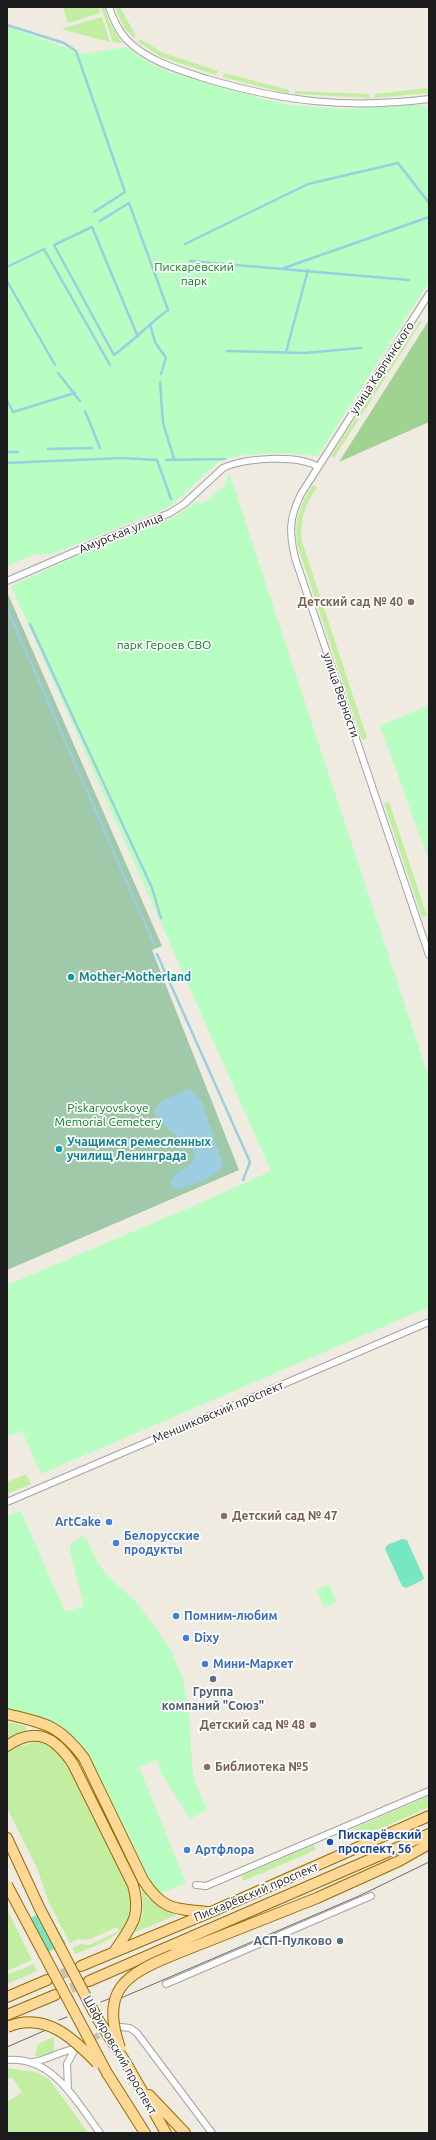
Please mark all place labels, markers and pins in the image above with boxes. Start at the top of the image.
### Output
place label: Детский сад № 40 [297,595,403,609]
marker: Детский сад № 40 [406,597,416,607]
place label: Mother-Motherland [79,970,191,984]
marker: Mother-Motherland [66,972,76,982]
place label: Учащимся ремесленных училищ Ленинграда [67,1135,211,1163]
marker: Учащимся ремесленных училищ Ленинграда [54,1144,64,1154]
place label: Детский сад № 47 [232,1509,338,1523]
marker: Детский сад № 47 [219,1511,229,1521]
place label: ArtCake [55,1515,101,1529]
marker: ArtCake [104,1517,114,1527]
place label: Белорусские продукты [124,1529,200,1557]
marker: Белорусские продукты [111,1538,121,1548]
place label: Помним-любим [184,1609,277,1623]
marker: Помним-любим [171,1611,181,1621]
place label: Dixy [194,1631,219,1645]
marker: Dixy [181,1633,191,1643]
place label: Мини-Маркет [213,1657,293,1671]
marker: Мини-Маркет [200,1659,210,1669]
marker: Группа компаний "Союз" [208,1674,218,1684]
place label: Группа компаний "Союз" [162,1685,264,1713]
place label: Детский сад № 48 [199,1718,305,1732]
marker: Детский сад № 48 [308,1720,318,1730]
place label: Библиотека №5 [215,1760,308,1774]
marker: Библиотека №5 [202,1762,212,1772]
place label: Пискарёвский проспект, 56 [338,1828,422,1856]
marker: Пискарёвский проспект, 56 [325,1837,335,1847]
place label: Артфлора [195,1843,254,1857]
marker: Артфлора [182,1845,192,1855]
place label: АСП-Пулково [253,1934,332,1948]
marker: АСП-Пулково [335,1936,345,1946]

